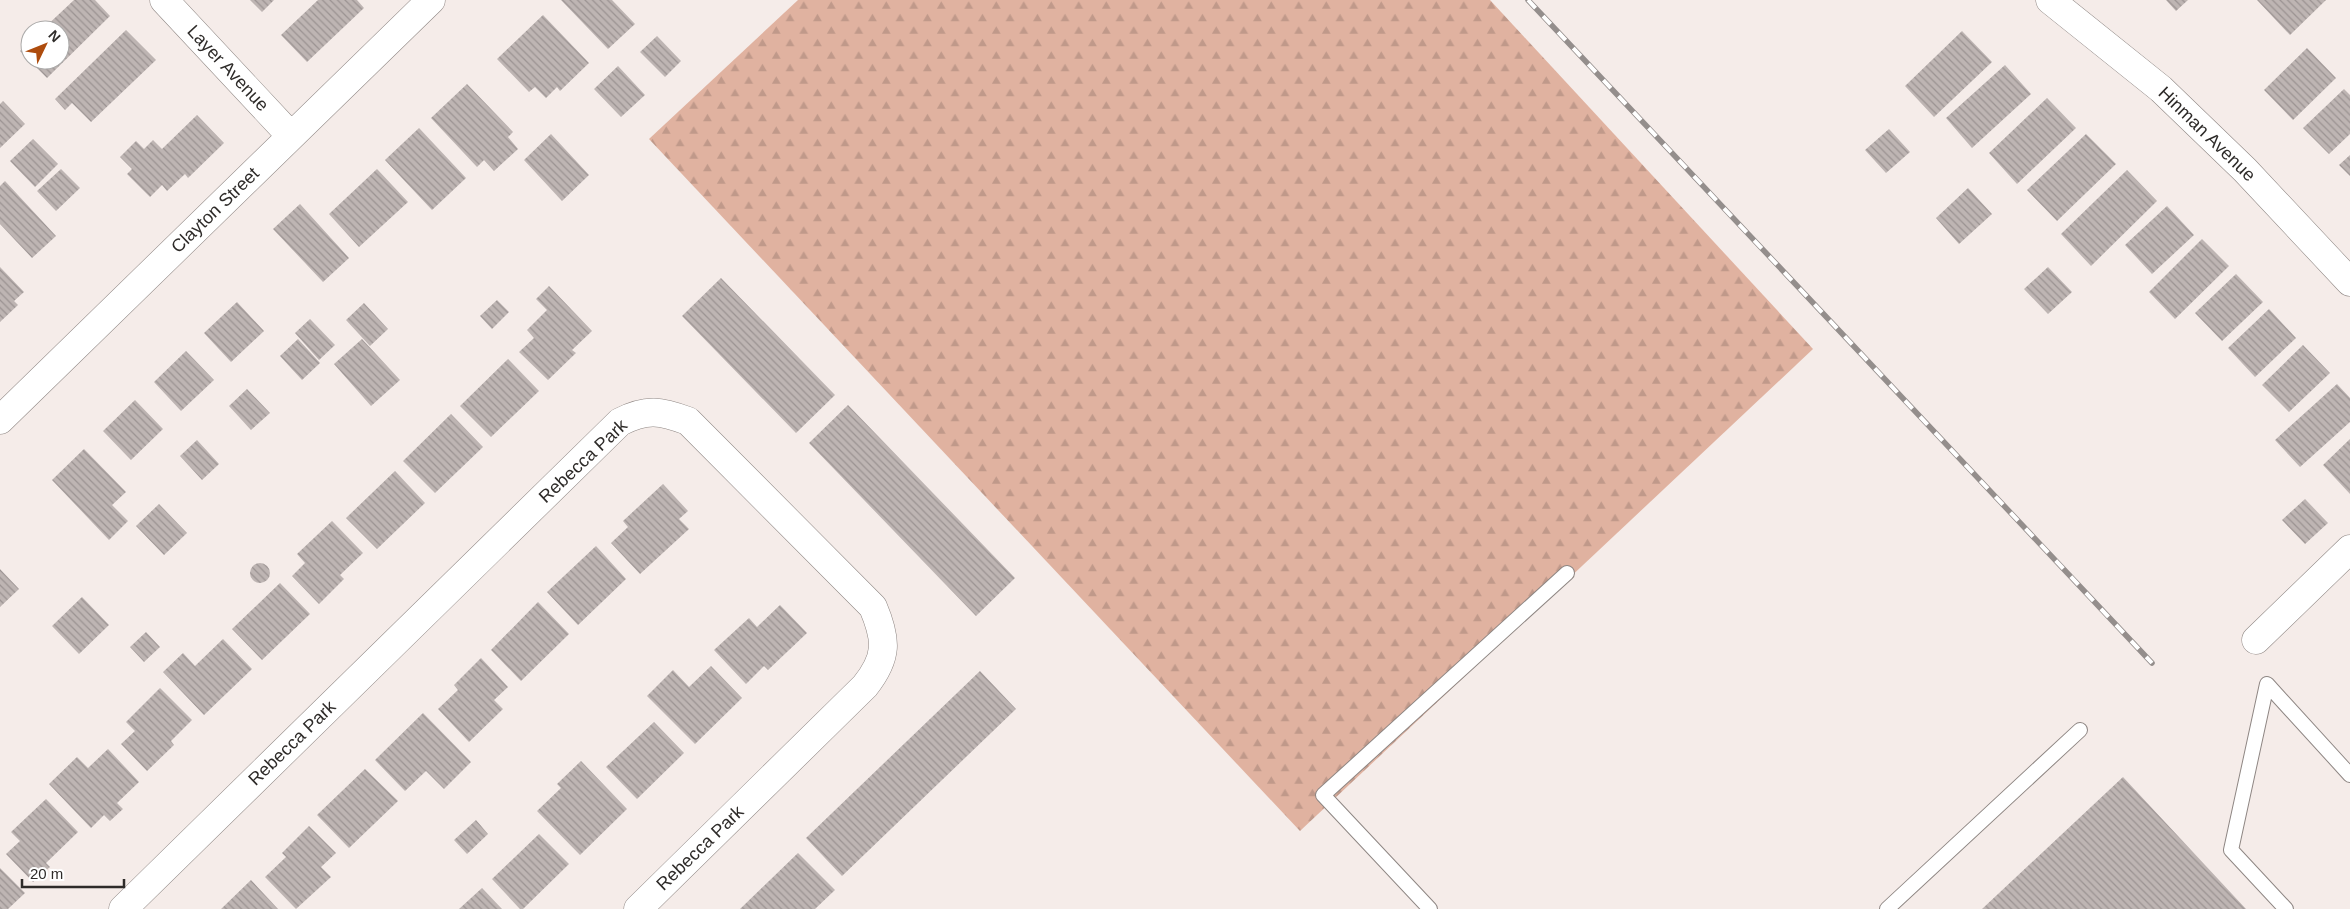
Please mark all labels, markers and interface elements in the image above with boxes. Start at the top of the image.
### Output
north arrow [20,20,70,70]
street label: Layer Avenue [183,21,273,115]
text: N [45,27,64,45]
street label: Hinman Avenue [2154,83,2260,185]
street label: Clayton Street [167,163,263,257]
street label: Rebecca Park [535,414,632,507]
street label: Rebecca Park [244,696,340,789]
street label: Rebecca Park [652,801,748,894]
scale bar [22,856,125,888]
text: 20 m [30,865,63,882]

